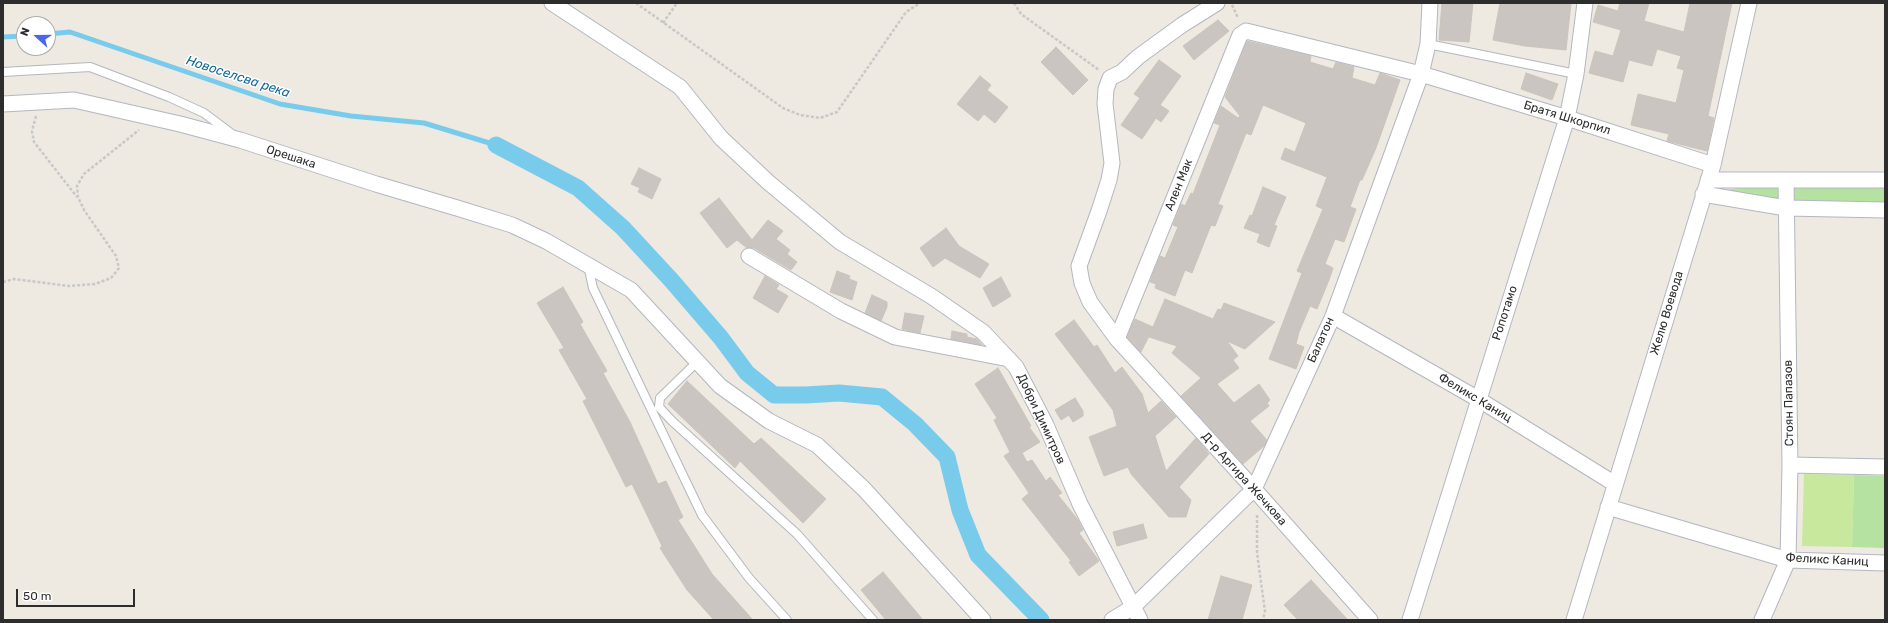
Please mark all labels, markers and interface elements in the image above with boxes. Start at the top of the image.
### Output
north arrow [16,16,56,56]
text: N [18,26,33,38]
water label: Новоселсва река [184,53,292,101]
street label: Братя Шкорпил [1522,98,1612,138]
street label: Орешака [264,142,318,172]
street label: Ален Мак [1162,157,1196,213]
street label: Желю Воевода [1647,269,1687,357]
street label: Ропотамо [1489,284,1521,342]
street label: Балатон [1305,315,1337,365]
street label: Стоян Папазов [1781,360,1797,446]
street label: Феликс Каниц [1436,370,1514,426]
street label: Добри Димитров [1014,372,1068,466]
street label: Д-р Аргира Жечкова [1198,429,1290,529]
street label: Феликс Каниц [1785,551,1869,569]
scale bar [18,581,137,607]
text: 50 m [23,589,51,603]

